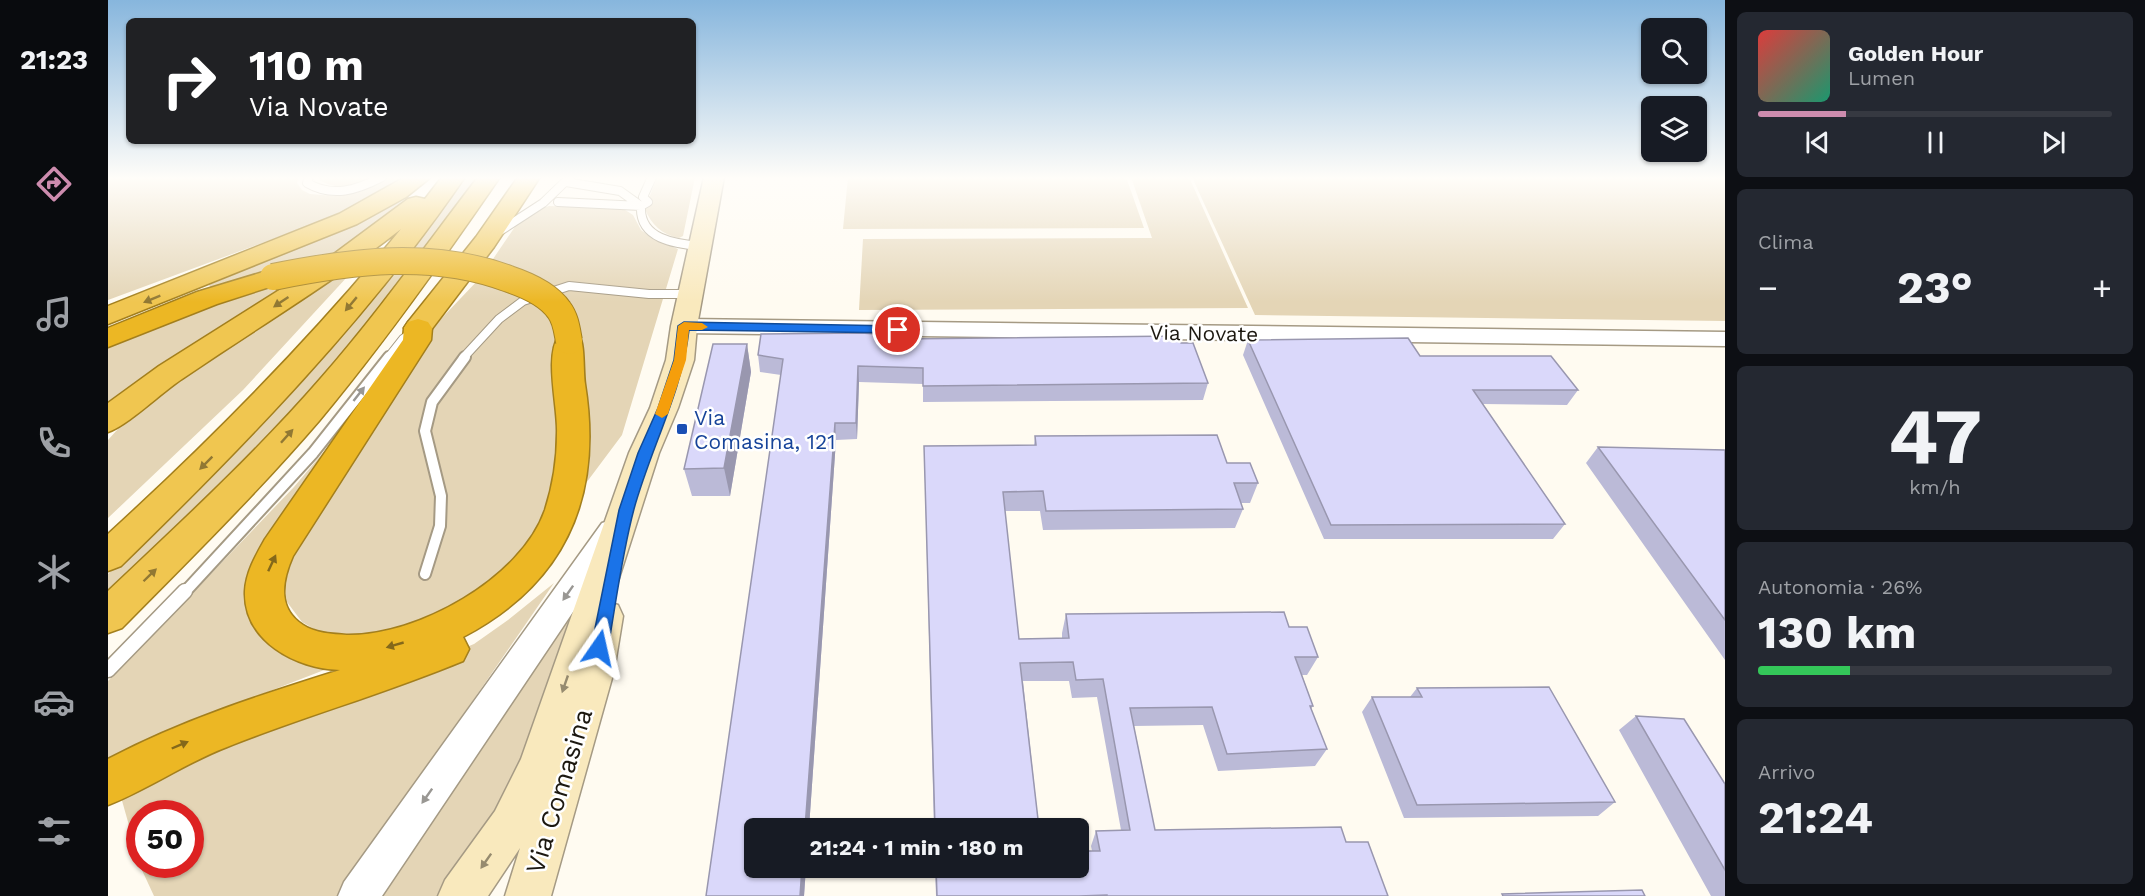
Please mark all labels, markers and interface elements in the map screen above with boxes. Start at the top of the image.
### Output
map controls [1641,18,1707,162]
button: search [1641,18,1707,84]
text: 110 m [249,41,364,90]
text: Golden Hour [1848,41,1983,66]
icon: right [150,42,228,120]
text: 21:23 [20,44,88,76]
text: Lumen [1848,66,1915,90]
text: Via Novate [249,91,389,123]
button: layers [1641,96,1707,162]
icon: previous [1801,126,1834,159]
icon: pause [1919,126,1952,159]
icon: next [2037,126,2070,159]
icon: directions [33,163,75,205]
text: Clima [1758,230,1814,254]
text: 23° [1897,261,1973,314]
text: − [1758,268,1778,307]
text: + [2092,268,2112,307]
icon: music [33,293,75,335]
one-way arrow [142,294,160,304]
one-way arrow [273,296,289,308]
one-way arrow [345,296,358,312]
pin [872,304,923,355]
icon: arrive [881,313,914,346]
street label: Via Novate [1149,320,1259,346]
one-way arrow [353,387,365,402]
text: 47 [1888,390,1982,482]
place label: Via Comasina, 121 [694,405,835,454]
icon: phone [33,422,75,464]
marker: Via Comasina, 121 [675,422,689,436]
one-way arrow [280,429,293,444]
one-way arrow [199,456,213,471]
text: km/h [1909,475,1961,499]
icon: climate [33,551,75,593]
one-way arrow [267,553,277,571]
one-way arrow [142,568,156,582]
text: Autonomia · 26% [1758,575,1922,599]
one-way arrow [562,584,574,600]
text: 130 km [1758,606,1916,659]
position arrow [567,616,631,680]
one-way arrow [386,641,404,650]
one-way arrow [560,676,570,694]
icon: car [33,681,75,723]
street label: Via Comasina [520,705,598,877]
one-way arrow [172,740,190,750]
text: Arrivo [1758,760,1815,784]
one-way arrow [421,788,433,804]
text: 21:24 [1758,791,1873,844]
speed limit sign: 50 [126,800,204,878]
icon: filters [33,810,75,852]
text: 21:24 · 1 min · 180 m [809,835,1024,860]
one-way arrow [480,853,492,869]

